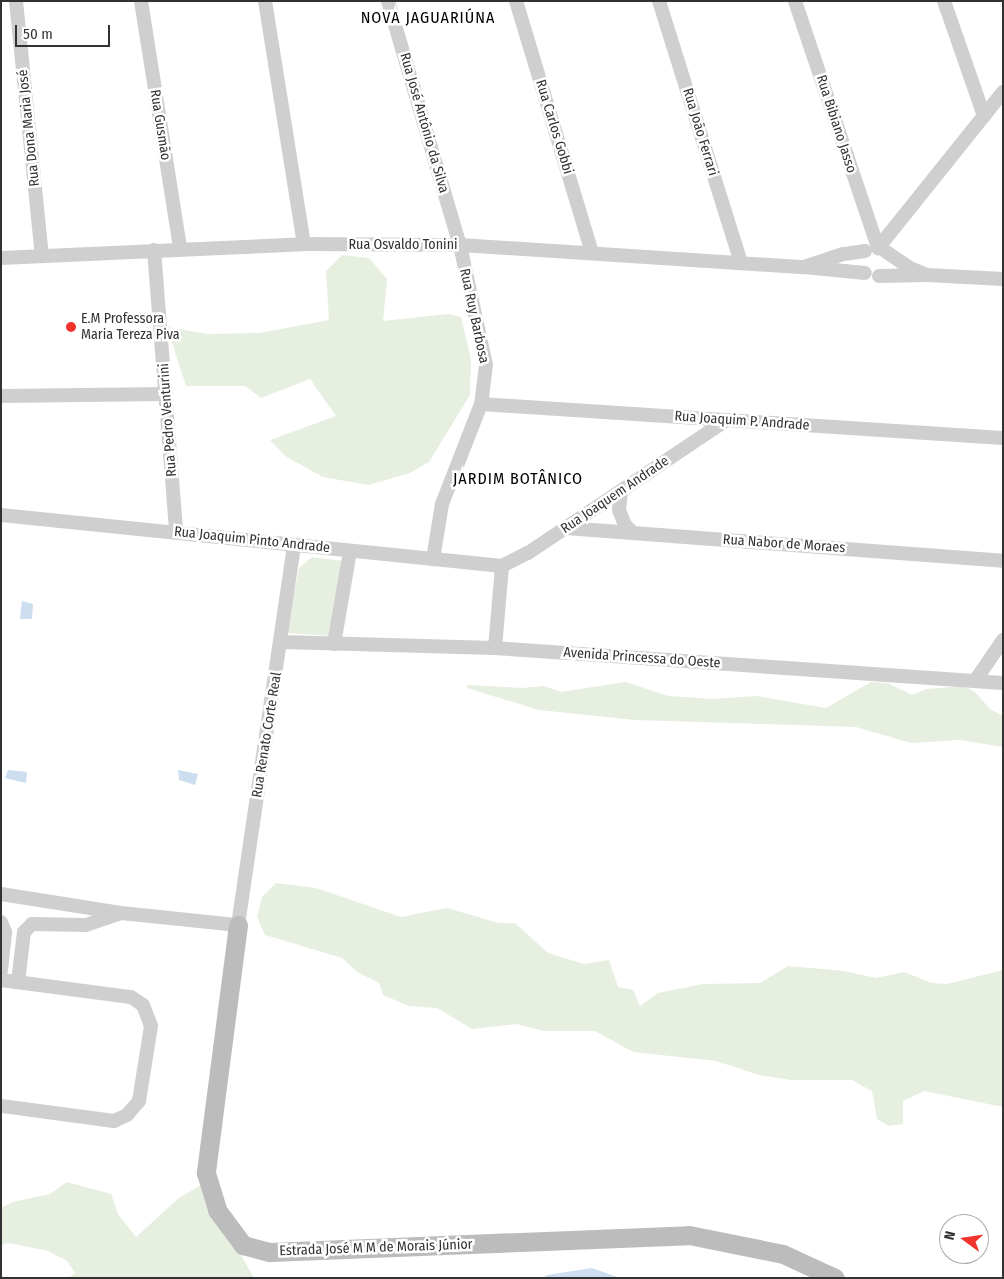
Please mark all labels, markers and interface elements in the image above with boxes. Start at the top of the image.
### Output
district label: NOVA JAGUARIÚNA [359,8,497,28]
scale bar [18,15,112,47]
text: 50 m [23,25,53,43]
street label: Rua José Antônio da Silva [396,51,452,195]
street label: Rua Dona Maria José [15,69,43,187]
street label: Rua Bibiano Jasso [812,73,860,175]
street label: Rua Carlos Gobbi [532,78,576,176]
street label: Rua João Ferrari [679,86,721,178]
street label: Rua Gusmão [146,88,174,162]
street label: Rua Osvaldo Tonini [348,237,458,253]
street label: Rua Ruy Barbosa [456,267,492,365]
place label: E.M Professora Maria Tereza Piva [81,311,180,344]
marker: E.M Professora Maria Tereza Piva [65,321,77,333]
street label: Rua Pedro Venturini [156,363,180,477]
street label: Rua Joaquim P. Andrade [674,408,810,434]
street label: Rua Joaquem Andrade [558,453,672,537]
district label: JARDIM BOTÂNICO [451,469,585,489]
street label: Rua Joaquim Pinto Andrade [173,523,331,557]
street label: Rua Nabor de Moraes [722,531,846,557]
street label: Avenida Princessa do Oeste [563,644,721,672]
street label: Rua Renato Corte Real [249,671,285,799]
north arrow [939,1214,989,1264]
text: N [941,1229,959,1242]
street label: Estrada José M M de Morais Júnior [279,1236,473,1260]

